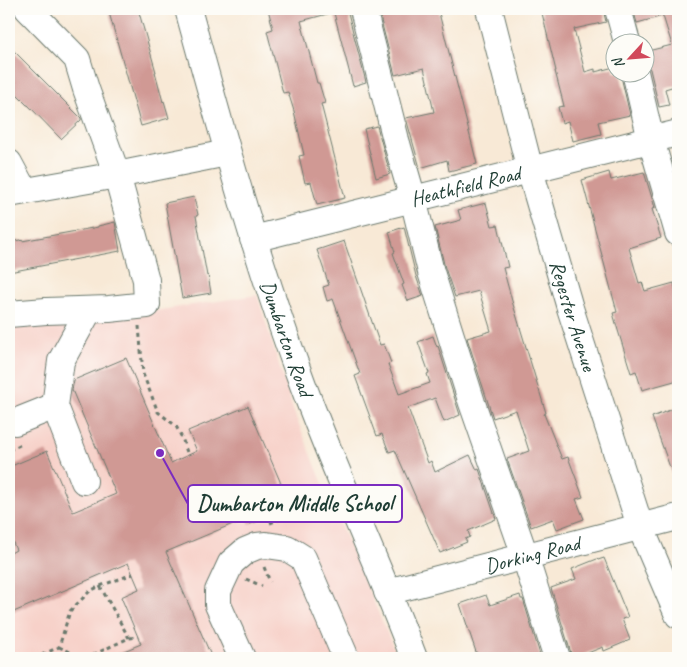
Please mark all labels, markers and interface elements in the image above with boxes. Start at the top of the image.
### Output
north arrow [604,32,654,82]
text: N [608,54,628,71]
street label: Heathfield Road [408,159,527,212]
street label: Regester Avenue [544,257,603,375]
street label: Dumbarton Road [255,277,320,403]
callout: Dumbarton Middle School [188,485,402,522]
text: Dumbarton Middle School [197,490,397,518]
street label: Dorking Road [482,529,586,579]

